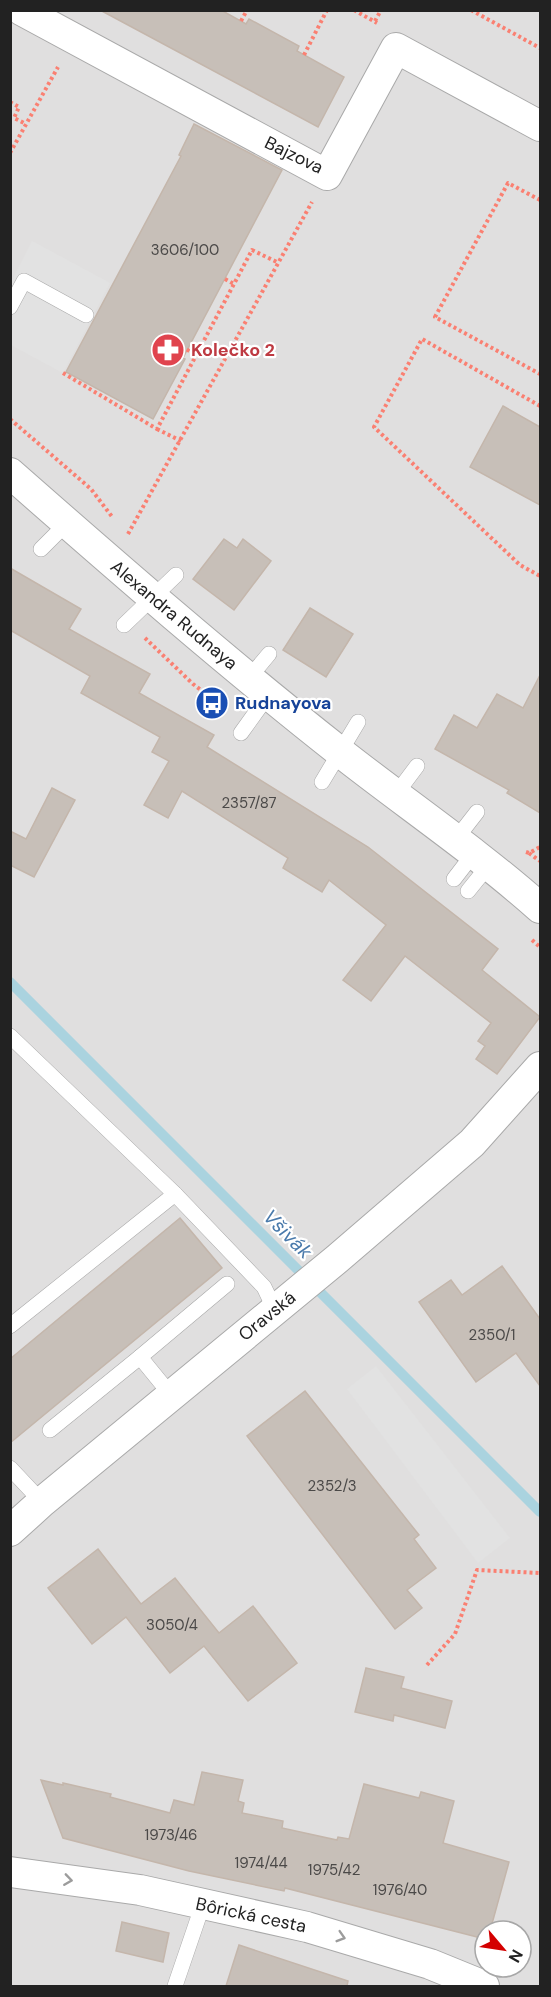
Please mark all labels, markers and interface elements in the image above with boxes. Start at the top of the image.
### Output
street label: Bajzova [261,131,327,179]
house number: 3606/100 [151,240,219,260]
pharmacy icon: Kolečko 2 [150,332,186,368]
place label: Kolečko 2 [191,338,275,362]
street label: Alexandra Rudnaya [106,555,242,675]
bus stop icon: Rudnayova [194,685,230,721]
place label: Rudnayova [235,691,331,715]
house number: 2357/87 [221,793,277,813]
water label: Všivák [258,1204,319,1265]
street label: Oravská [233,1286,301,1346]
house number: 2350/1 [469,1325,515,1345]
house number: 2352/3 [307,1476,357,1496]
house number: 3050/4 [146,1615,198,1635]
house number: 1973/46 [145,1825,197,1845]
house number: 1974/44 [235,1853,288,1873]
house number: 1975/42 [308,1860,360,1880]
one-way arrow [64,1874,73,1886]
house number: 1976/40 [373,1880,427,1900]
street label: Bôrická cesta [194,1892,308,1938]
north arrow [473,1919,533,1979]
one-way arrow [335,1930,346,1942]
text: N [504,1946,528,1966]

